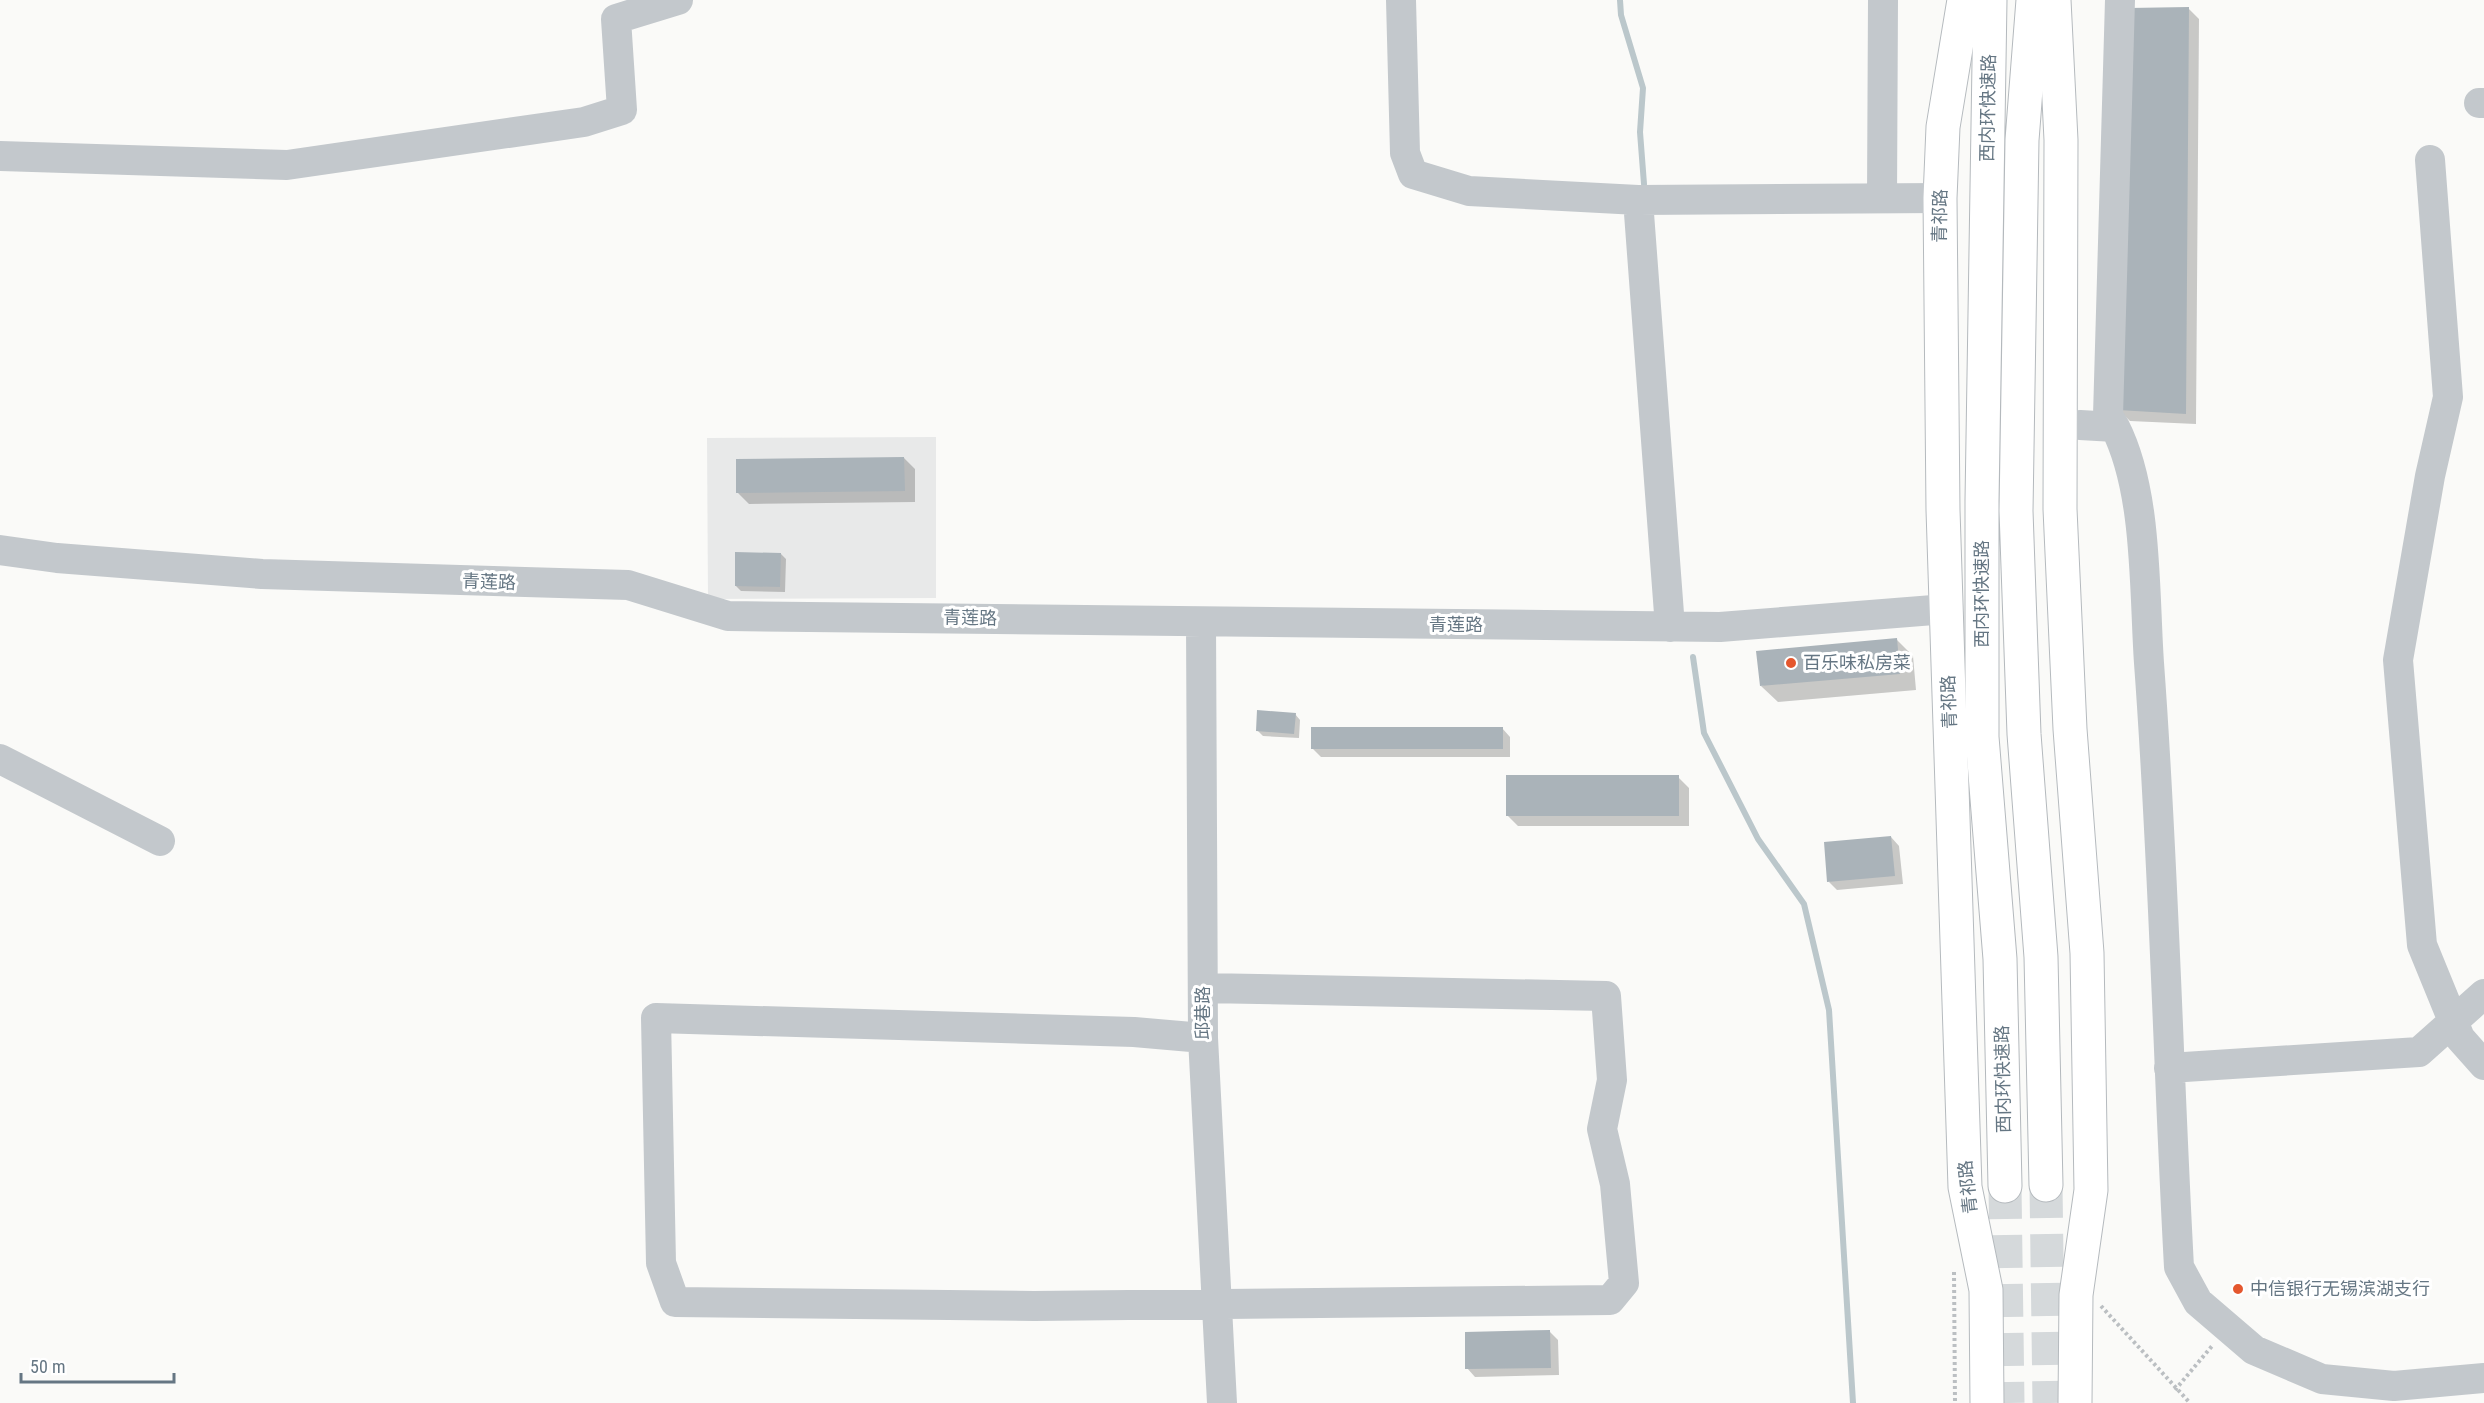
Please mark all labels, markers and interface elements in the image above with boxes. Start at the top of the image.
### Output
street label: 西内环快速路 [1976,54,1999,162]
street label: 青祁路 [1929,189,1950,243]
street label: 西内环快速路 [1971,540,1992,648]
street label: 青莲路 [462,570,516,593]
street label: 青莲路 [943,607,997,628]
street label: 青莲路 [1429,614,1483,635]
place label: 百乐味私房菜 [1803,652,1911,673]
marker: 百乐味私房菜 [1784,656,1798,670]
street label: 青祁路 [1937,675,1960,729]
street label: 邱巷路 [1192,986,1213,1040]
street label: 西内环快速路 [1991,1025,2014,1133]
street label: 青祁路 [1954,1159,1981,1215]
place label: 中信银行无锡滨湖支行 [2250,1278,2430,1299]
marker: 中信银行无锡滨湖支行 [2231,1282,2245,1296]
scale bar [21,1346,174,1384]
text: 50 m [30,1356,65,1377]

